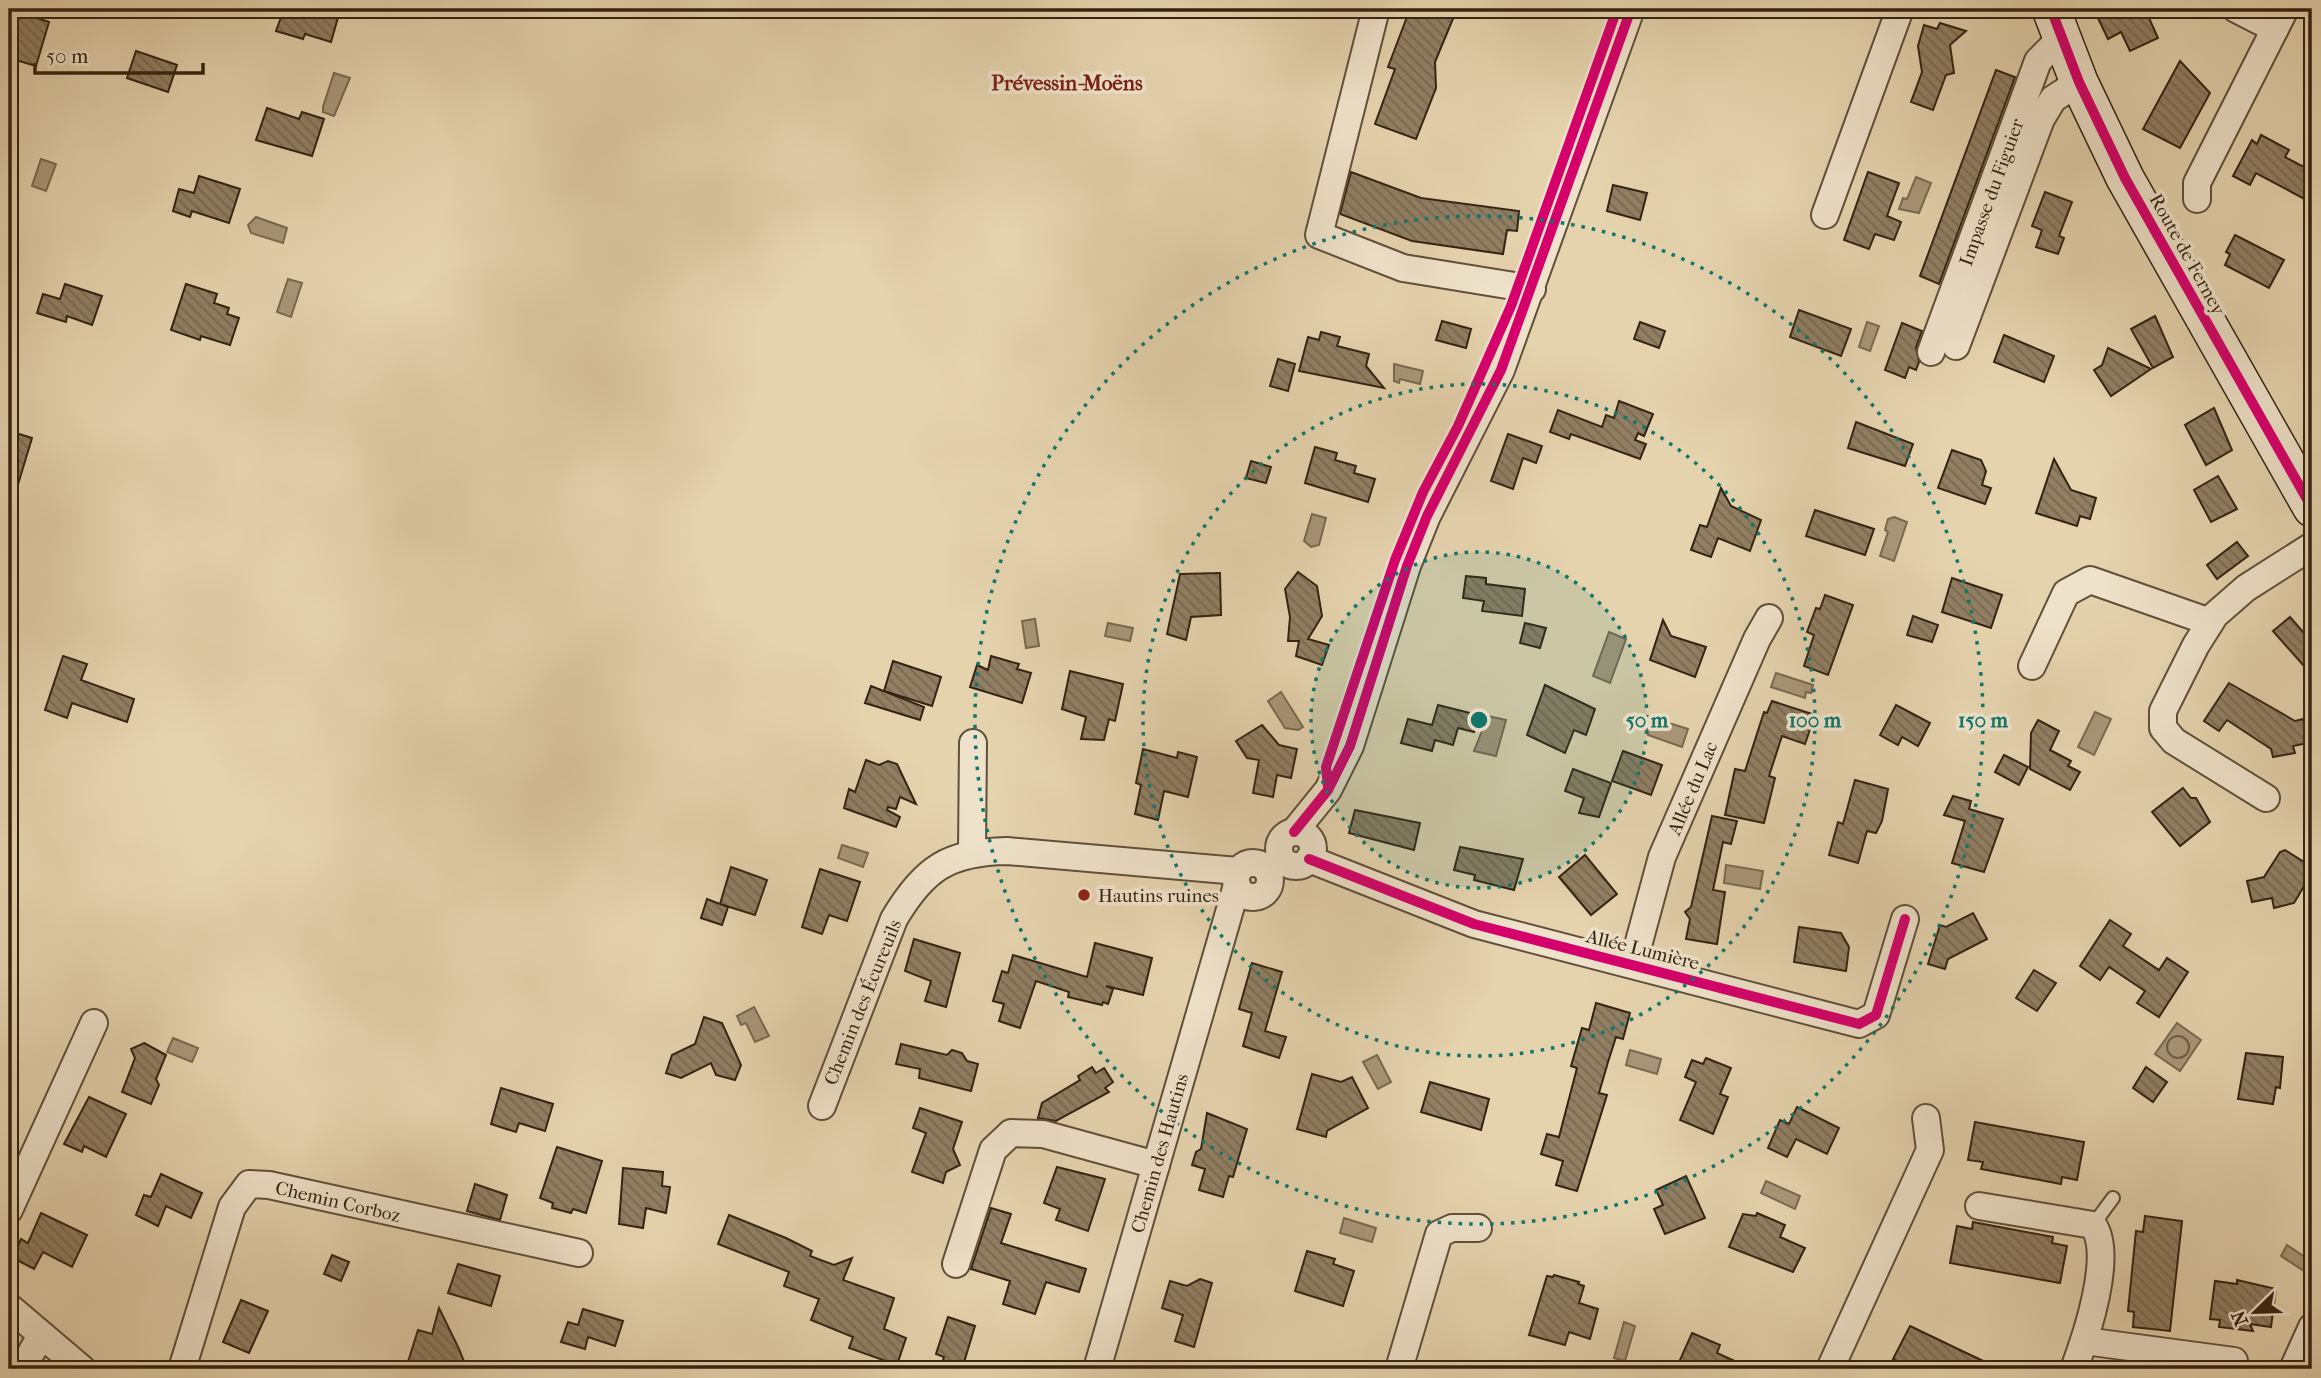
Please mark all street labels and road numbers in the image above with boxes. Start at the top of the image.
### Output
street label: Impasse du Figuier [1955,115,2029,269]
street label: Route de Ferney [2145,190,2230,320]
street label: Allée du Lac [1663,738,1722,839]
street label: Chemin des Écureuils [820,916,906,1088]
street label: Allée Lumière [1583,925,1702,975]
street label: Chemin des Hautins [1127,1071,1193,1236]
street label: Chemin Corboz [273,1177,402,1227]

